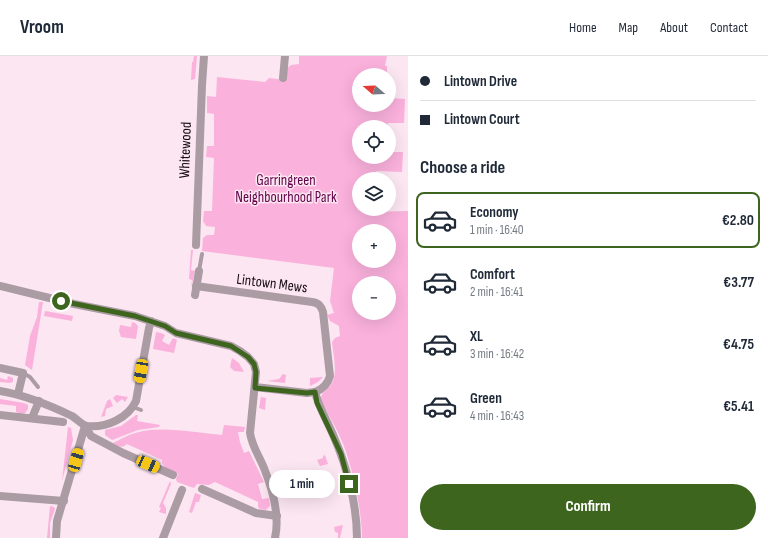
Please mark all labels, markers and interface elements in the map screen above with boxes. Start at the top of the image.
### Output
text: Vroom [20,16,64,39]
text: Home [569,19,597,36]
text: Map [619,19,638,36]
text: About [660,19,688,36]
text: Contact [710,19,748,36]
north arrow [352,68,396,112]
map controls [352,68,396,320]
text: Lintown Drive [444,72,517,91]
text: Lintown Court [444,110,520,129]
button: locate [352,120,396,164]
street label: Whitewood [175,121,196,179]
text: Choose a ride [420,157,505,178]
park label: Garringreen Neighbourhood Park [235,171,337,207]
button: layers [352,172,396,216]
icon: car [422,202,458,238]
text: Economy [470,203,519,222]
text: €2.80 [722,211,754,230]
text: 1 min · 16:40 [470,222,524,238]
button: + [352,224,396,268]
icon: car [422,264,458,300]
text: Comfort [470,265,515,284]
street label: Lintown Mews [235,270,309,297]
text: €3.77 [723,273,754,292]
button: − [352,276,396,320]
text: 2 min · 16:41 [470,284,523,300]
route start [52,292,70,310]
icon: car [422,326,458,362]
text: XL [470,327,483,346]
text: €4.75 [723,335,754,354]
text: 3 min · 16:42 [470,346,524,362]
car [133,358,149,384]
icon: car [422,388,458,424]
text: Green [470,389,502,408]
text: €5.41 [723,397,754,416]
text: 4 min · 16:43 [470,408,524,424]
car [67,447,85,473]
car [135,454,161,474]
callout: 1 min [269,470,335,498]
route end [340,475,358,493]
text: 1 min [290,476,314,492]
button: Confirm [420,484,756,530]

